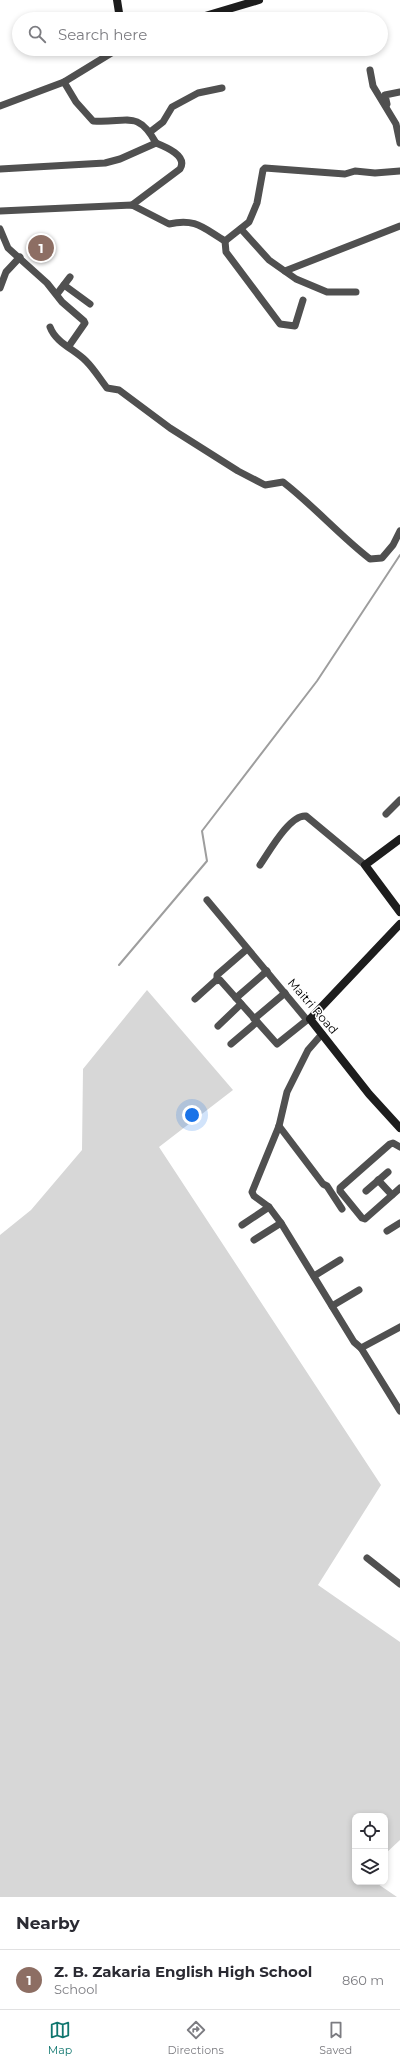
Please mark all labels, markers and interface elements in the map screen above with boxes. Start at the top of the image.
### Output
search box [12,12,388,56]
icon: search [26,23,48,45]
text: Search here [58,25,147,44]
pin: 1 [28,233,54,263]
street label: Maitri Road [285,975,341,1037]
your location [182,1105,202,1125]
map controls [352,1813,388,1885]
button: locate [352,1813,388,1849]
button: layers [352,1849,388,1885]
text: Nearby [16,1913,80,1933]
text: Z. B. Zakaria English High School [54,1962,312,1981]
text: 1 [26,1972,32,1988]
text: 860 m [342,1972,384,1988]
text: School [54,1981,98,1997]
tab: Map [48,2019,72,2057]
tab: Directions [168,2019,224,2057]
tab: Saved [319,2019,352,2057]

